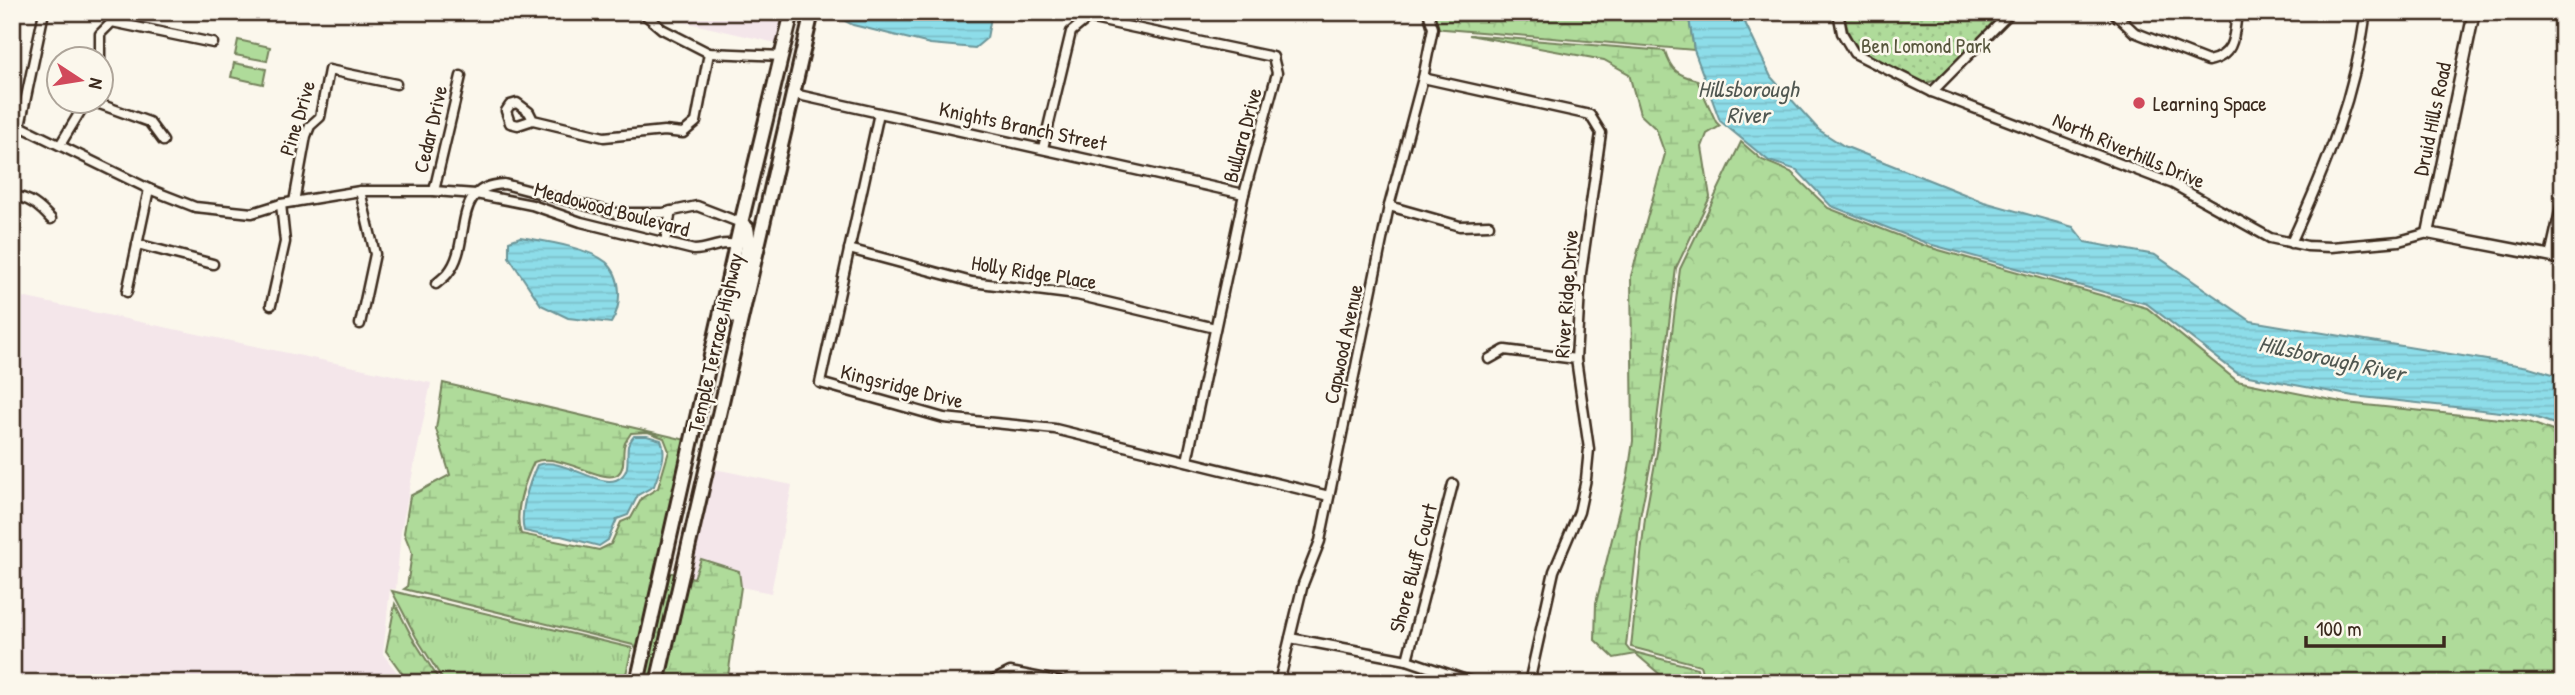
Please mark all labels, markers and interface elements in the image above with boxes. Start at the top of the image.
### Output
park label: Ben Lomond Park [1861,31,1991,60]
north arrow [46,46,116,116]
street label: Druid Hills Road [2406,60,2458,178]
water label: Hillsborough River [1698,73,1800,130]
text: N [83,76,110,91]
street label: Pine Drive [272,77,322,159]
street label: Cedar Drive [406,83,454,175]
street label: Bullara Drive [1215,84,1269,186]
place label: Learning Space [2153,89,2267,118]
street label: Knights Branch Street [937,94,1110,158]
marker: Learning Space [2131,95,2147,111]
street label: North Riverhills Drive [2048,105,2210,195]
street label: Meadowood Boulevard [531,174,693,244]
street label: River Ridge Drive [1547,229,1585,359]
street label: Holly Ridge Place [969,248,1099,296]
street label: Temple Terrace Highway [680,250,750,436]
street label: Capwood Avenue [1316,281,1370,407]
water label: Hillsborough River [2256,327,2411,390]
street label: Kingsridge Drive [838,357,966,415]
street label: Shore Bluff Court [1382,500,1444,636]
scale bar [2306,604,2444,648]
text: 100 m [2316,614,2362,643]

